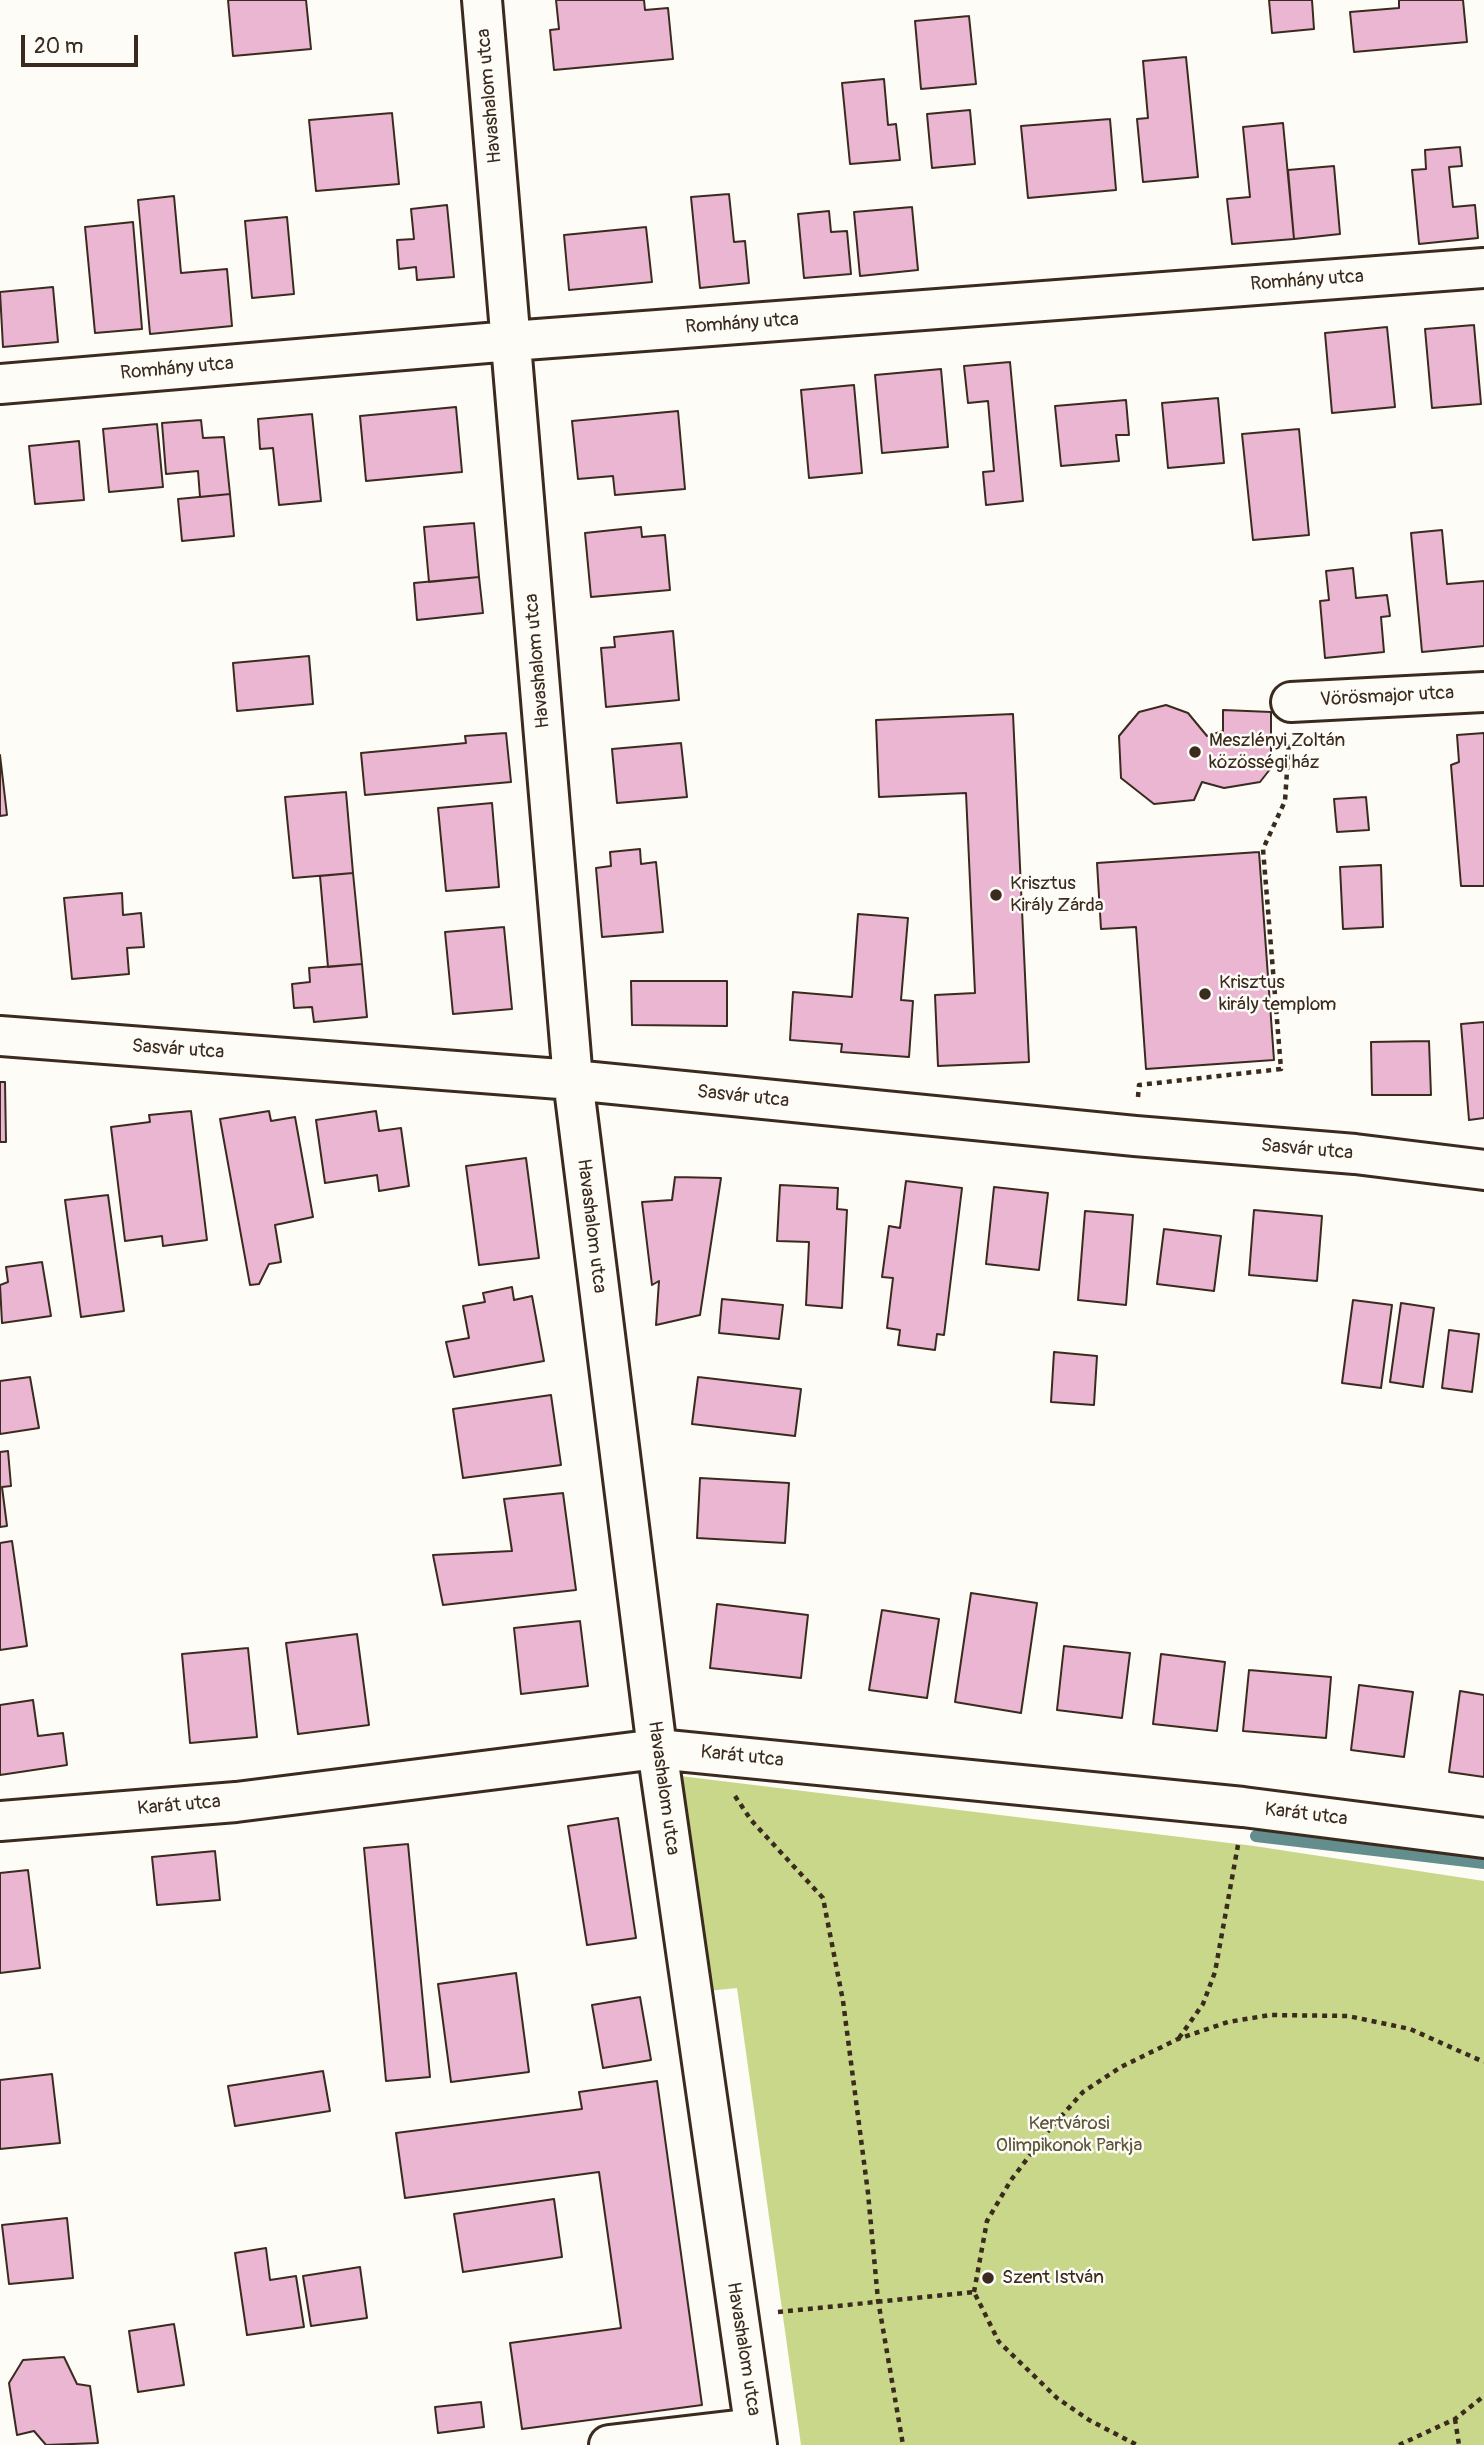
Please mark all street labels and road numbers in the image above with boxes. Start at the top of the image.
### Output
street label: Havashalom utca [473,28,507,164]
street label: Romhány utca [1250,266,1364,296]
street label: Romhány utca [685,309,799,339]
street label: Romhány utca [119,353,235,385]
street label: Havashalom utca [521,593,555,729]
street label: Vörösmajor utca [1319,682,1455,712]
street label: Sasvár utca [131,1035,225,1065]
street label: Sasvár utca [696,1081,790,1113]
street label: Sasvár utca [1260,1135,1354,1165]
street label: Havashalom utca [571,1157,611,1295]
street label: Havashalom utca [642,1719,684,1857]
street label: Karát utca [699,1741,785,1773]
street label: Karát utca [136,1791,222,1821]
street label: Karát utca [1263,1799,1349,1831]
street label: Havashalom utca [721,2280,765,2418]

